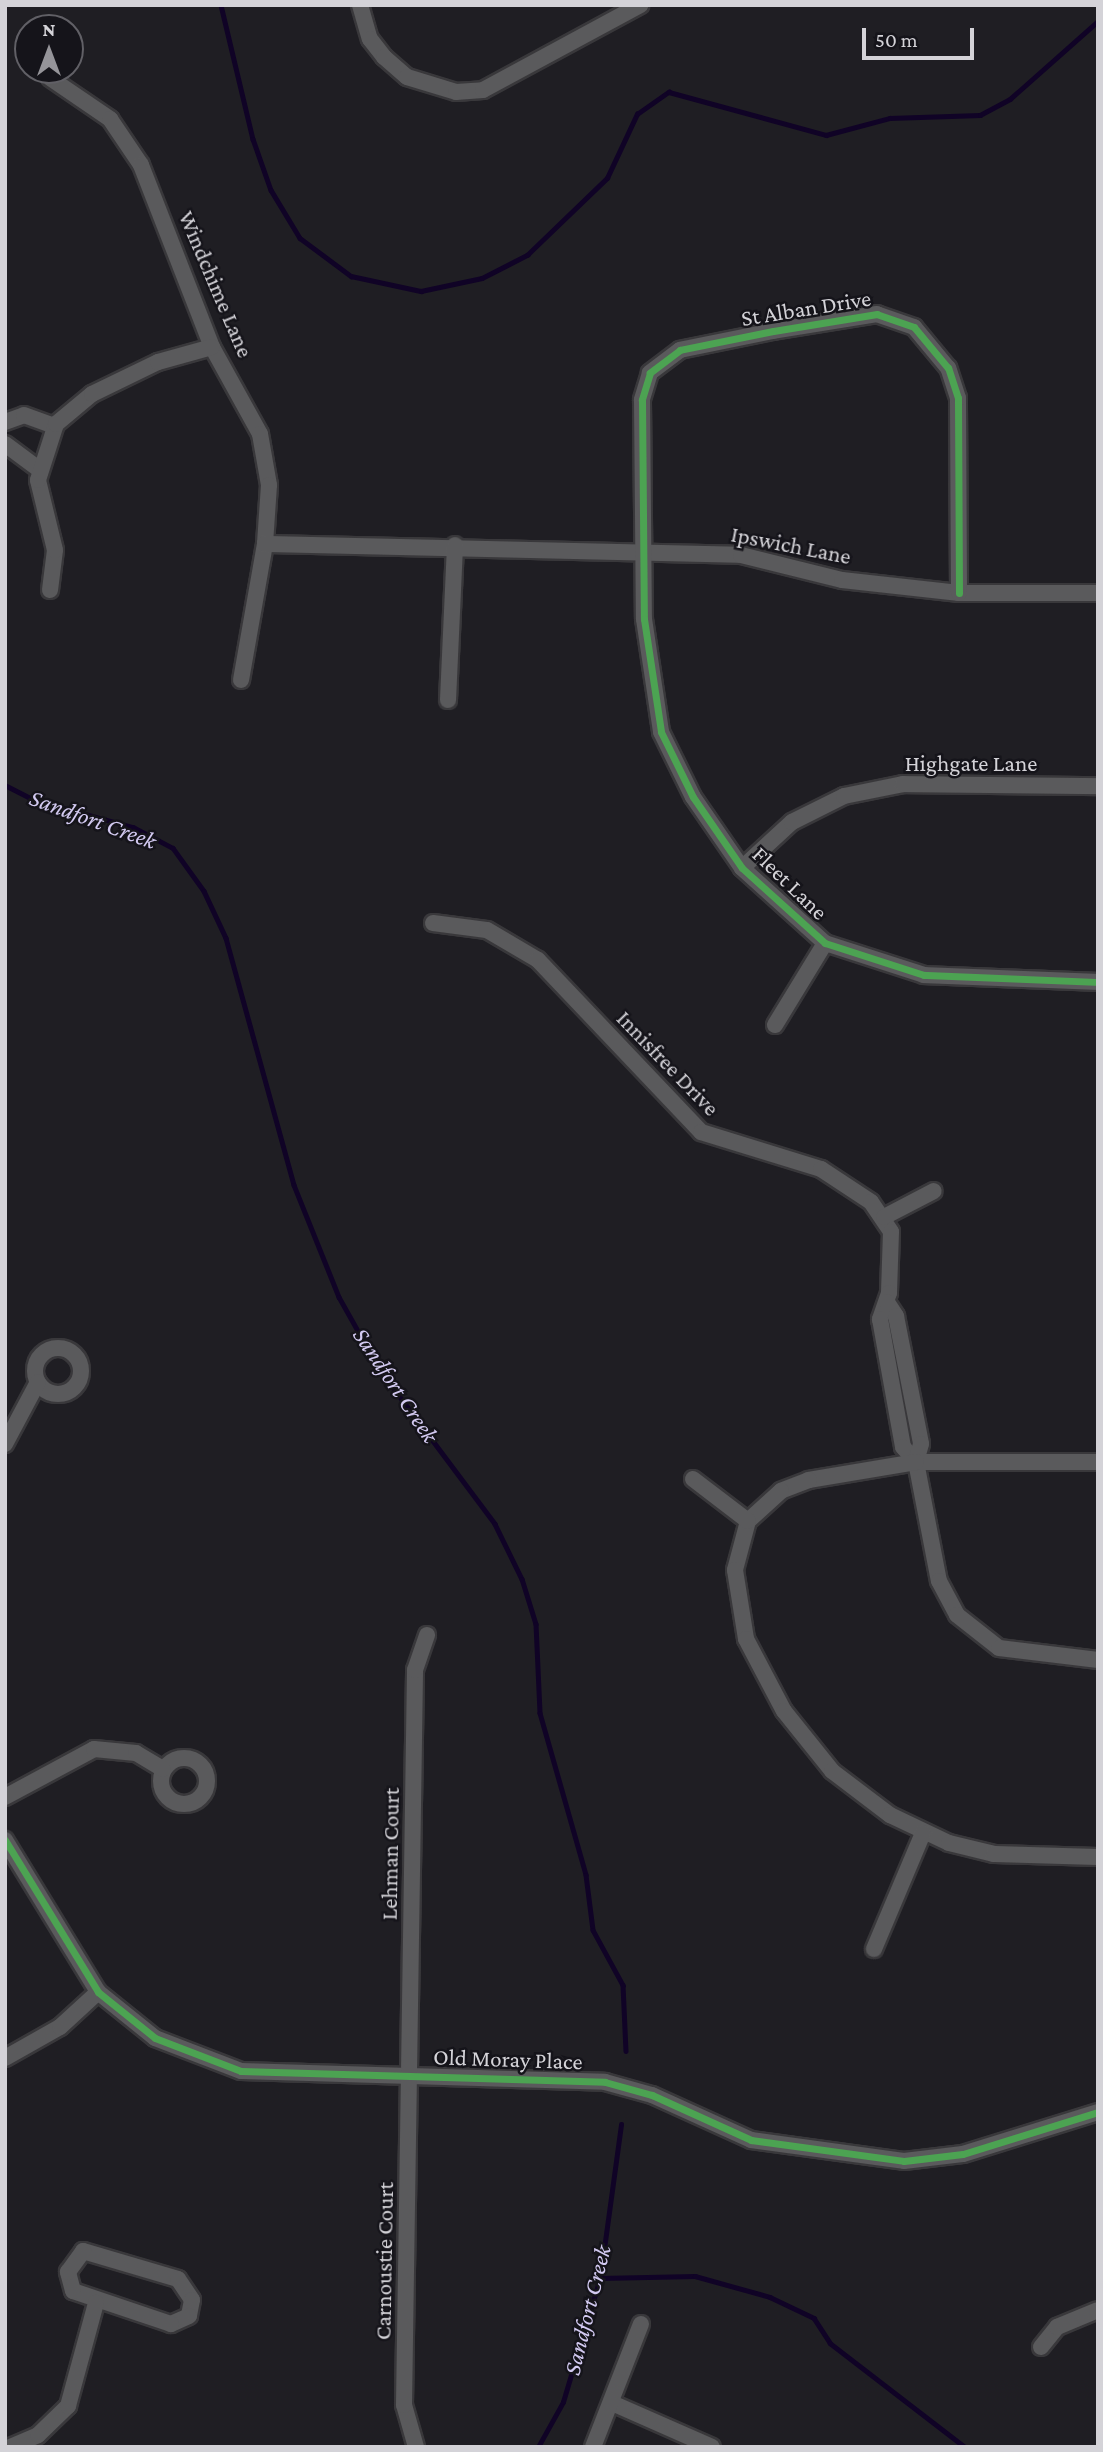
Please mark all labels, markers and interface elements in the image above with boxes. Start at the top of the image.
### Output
north arrow [14,14,84,84]
scale bar [865,14,977,58]
text: N [43,19,55,40]
text: 50 m [875,28,918,52]
street label: Windchime Lane [173,207,259,361]
street label: St Alban Drive [739,284,873,332]
street label: Ipswich Lane [729,520,853,570]
street label: Highgate Lane [905,749,1037,777]
water label: Sandfort Creek [26,783,160,855]
street label: Fleet Lane [747,840,833,926]
street label: Innisfree Drive [611,1005,725,1121]
water label: Sandfort Creek [347,1322,445,1448]
street label: Lehman Court [375,1787,405,1921]
street label: Old Moray Place [433,2043,583,2075]
street label: Carnoustie Court [369,2182,399,2340]
water label: Sandfort Creek [557,2242,617,2378]

